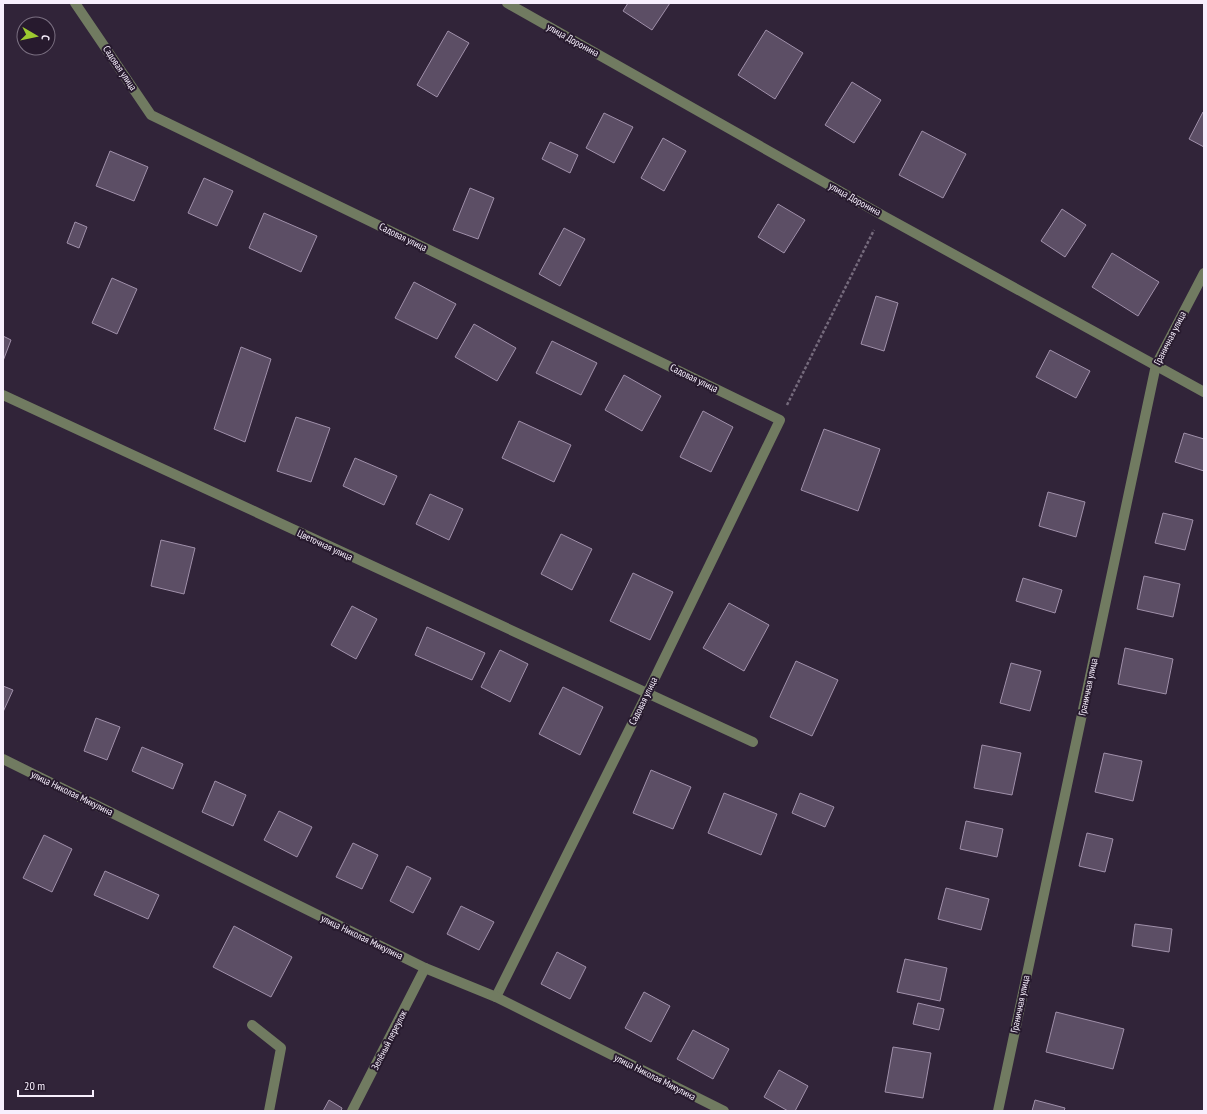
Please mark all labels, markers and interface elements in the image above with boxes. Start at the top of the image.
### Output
north arrow [16,16,56,56]
street label: улица Доронина [545,20,601,60]
text: С [39,34,53,41]
street label: Садовая улица [100,43,140,93]
street label: улица Доронина [827,179,883,219]
street label: Садовая улица [377,220,429,254]
street label: Граничная улица [1151,309,1189,367]
street label: Садовая улица [668,361,720,395]
street label: Цветочная улица [295,526,355,564]
street label: Граничная улица [1076,657,1100,717]
street label: Садовая улица [626,675,660,727]
street label: улица Николая Микулина [29,768,115,818]
street label: улица Николая Микулина [319,912,405,962]
street label: Граничная улица [1008,974,1032,1034]
street label: Зелёный переулок [368,1008,410,1072]
street label: улица Николая Микулина [612,1051,698,1103]
scale bar [18,1072,93,1098]
text: 20 m [24,1078,45,1093]

